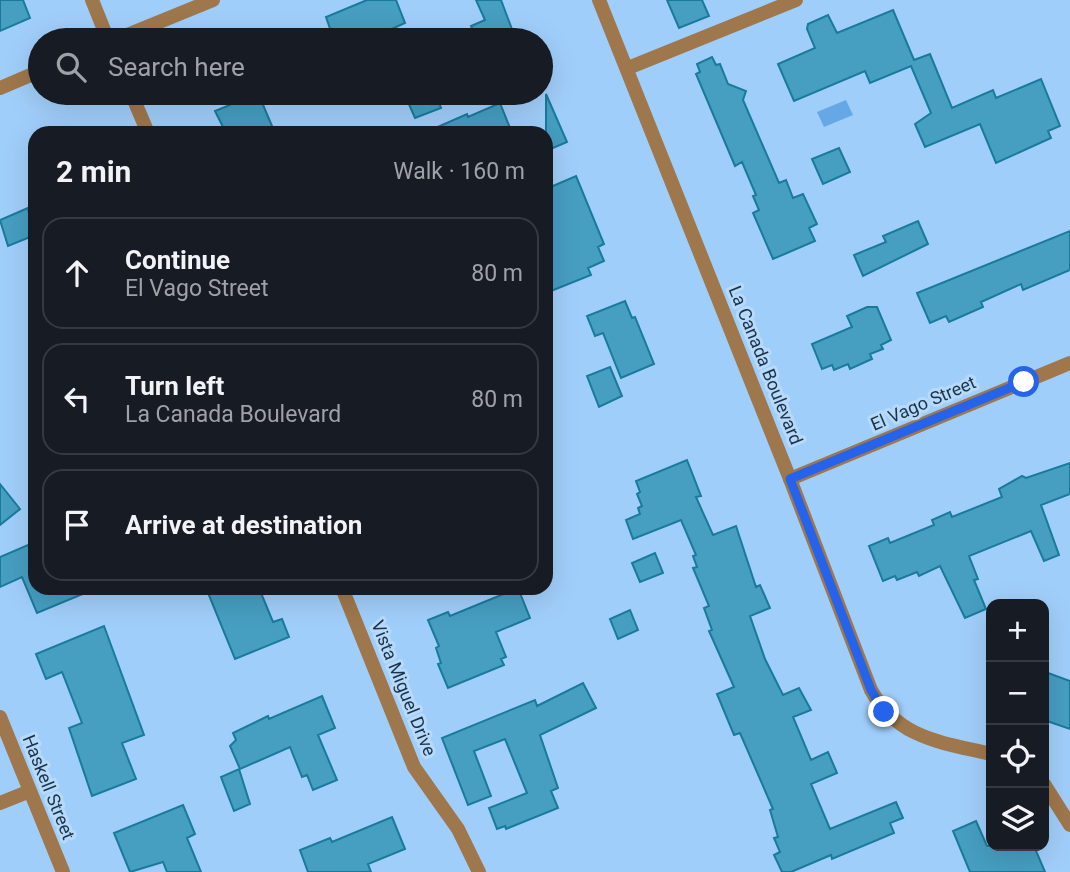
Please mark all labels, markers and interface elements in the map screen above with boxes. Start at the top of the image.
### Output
search box [28,28,553,105]
icon: search [52,48,90,86]
text: Search here [108,52,245,82]
text: 2 min [56,154,131,189]
text: Walk · 160 m [393,158,525,185]
text: Continue [125,245,230,275]
icon: ahead [58,254,96,292]
text: 80 m [471,260,523,287]
text: El Vago Street [125,275,268,302]
street label: La Canada Boulevard [725,283,807,447]
route start [1008,366,1039,397]
text: Turn left [125,371,224,401]
street label: El Vago Street [867,371,979,435]
icon: left [58,380,96,418]
text: 80 m [471,386,523,413]
text: La Canada Boulevard [125,401,341,428]
icon: arrive [58,506,96,544]
text: Arrive at destination [125,510,362,540]
map controls [986,599,1049,851]
button: + [986,599,1049,662]
street label: Vista Miguel Drive [367,617,441,759]
button: − [986,662,1049,725]
route end [868,696,899,727]
button: locate [986,725,1049,788]
street label: Haskell Street [18,732,80,843]
button: layers [986,788,1049,851]

